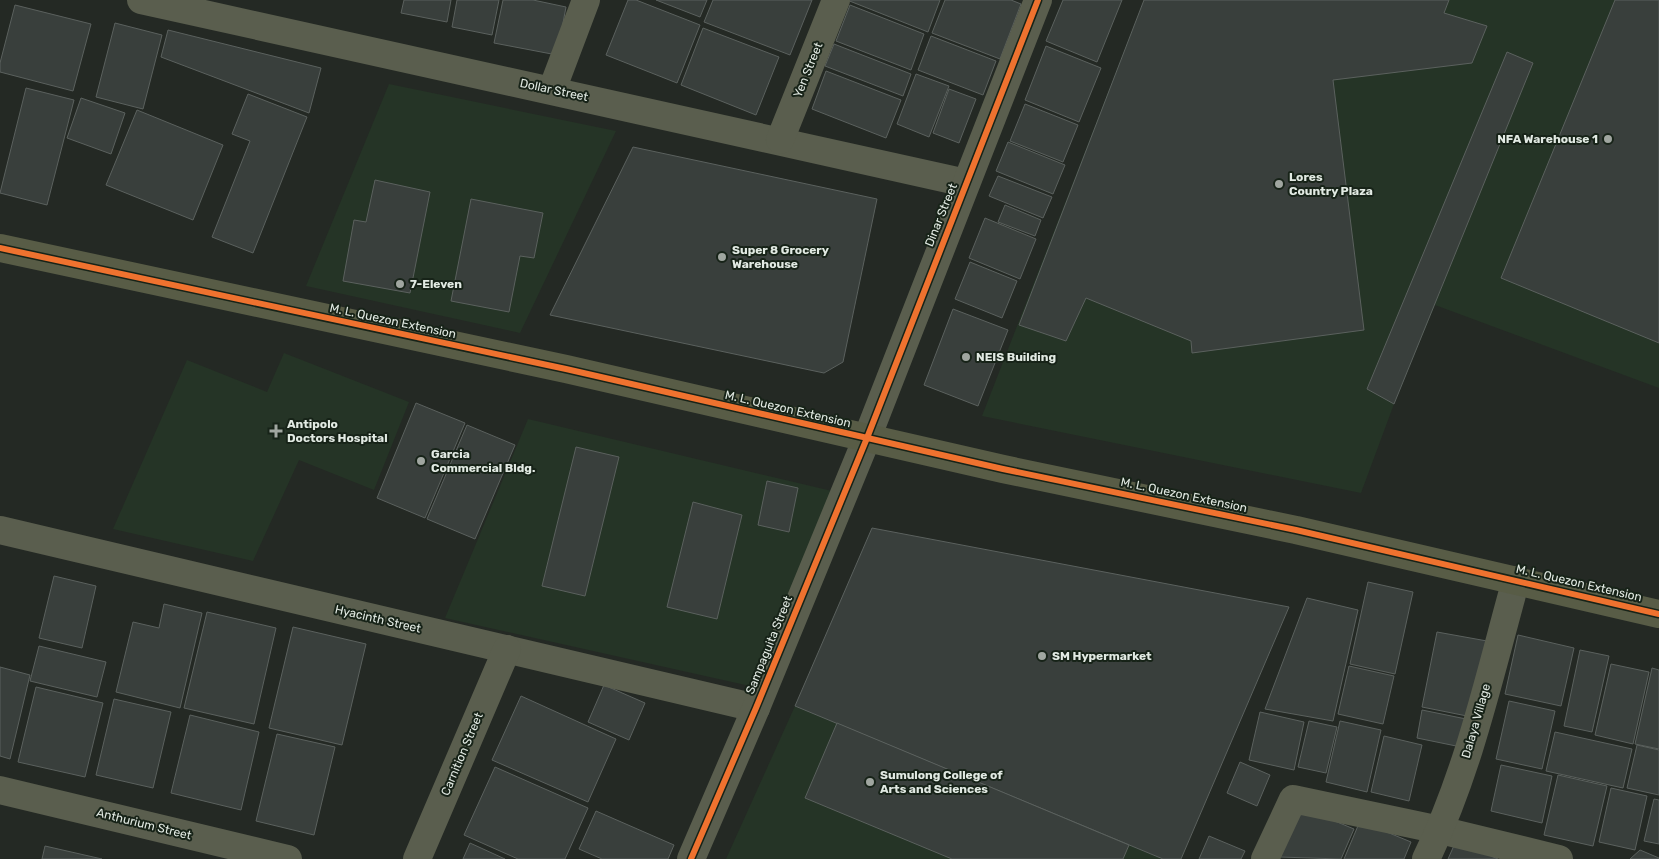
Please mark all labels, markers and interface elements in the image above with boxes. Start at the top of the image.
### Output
street label: Yen Street [791,40,826,100]
street label: Dollar Street [519,76,590,104]
place label: NFA Warehouse 1 [1497,132,1598,146]
marker: NFA Warehouse 1 [1602,133,1614,145]
place label: Lores Country Plaza [1289,170,1373,198]
marker: Lores Country Plaza [1273,178,1285,190]
street label: Dinar Street [922,181,960,249]
place label: Super 8 Grocery Warehouse [732,243,829,271]
marker: Super 8 Grocery Warehouse [716,251,728,263]
place label: 7-Eleven [410,277,462,291]
marker: 7-Eleven [394,278,406,290]
street label: M. L. Quezon Extension [328,301,458,341]
place label: NEIS Building [976,350,1056,364]
marker: NEIS Building [960,351,972,363]
street label: M. L. Quezon Extension [724,388,852,430]
place label: Antipolo Doctors Hospital [287,417,388,445]
marker: Antipolo Doctors Hospital [269,424,283,438]
place label: Garcia Commercial Bldg. [431,447,535,475]
marker: Garcia Commercial Bldg. [415,455,427,467]
street label: M. L. Quezon Extension [1119,475,1249,515]
street label: M. L. Quezon Extension [1515,562,1643,604]
street label: Sampaguita Street [743,594,795,696]
street label: Hyacinth Street [334,602,423,636]
place label: SM Hypermarket [1052,649,1152,663]
marker: SM Hypermarket [1036,650,1048,662]
street label: Dalaya Village [1459,682,1493,760]
street label: Carnition Street [438,710,486,798]
place label: Sumulong College of Arts and Sciences [880,768,1003,796]
marker: Sumulong College of Arts and Sciences [864,776,876,788]
street label: Anthurium Street [95,805,193,843]

